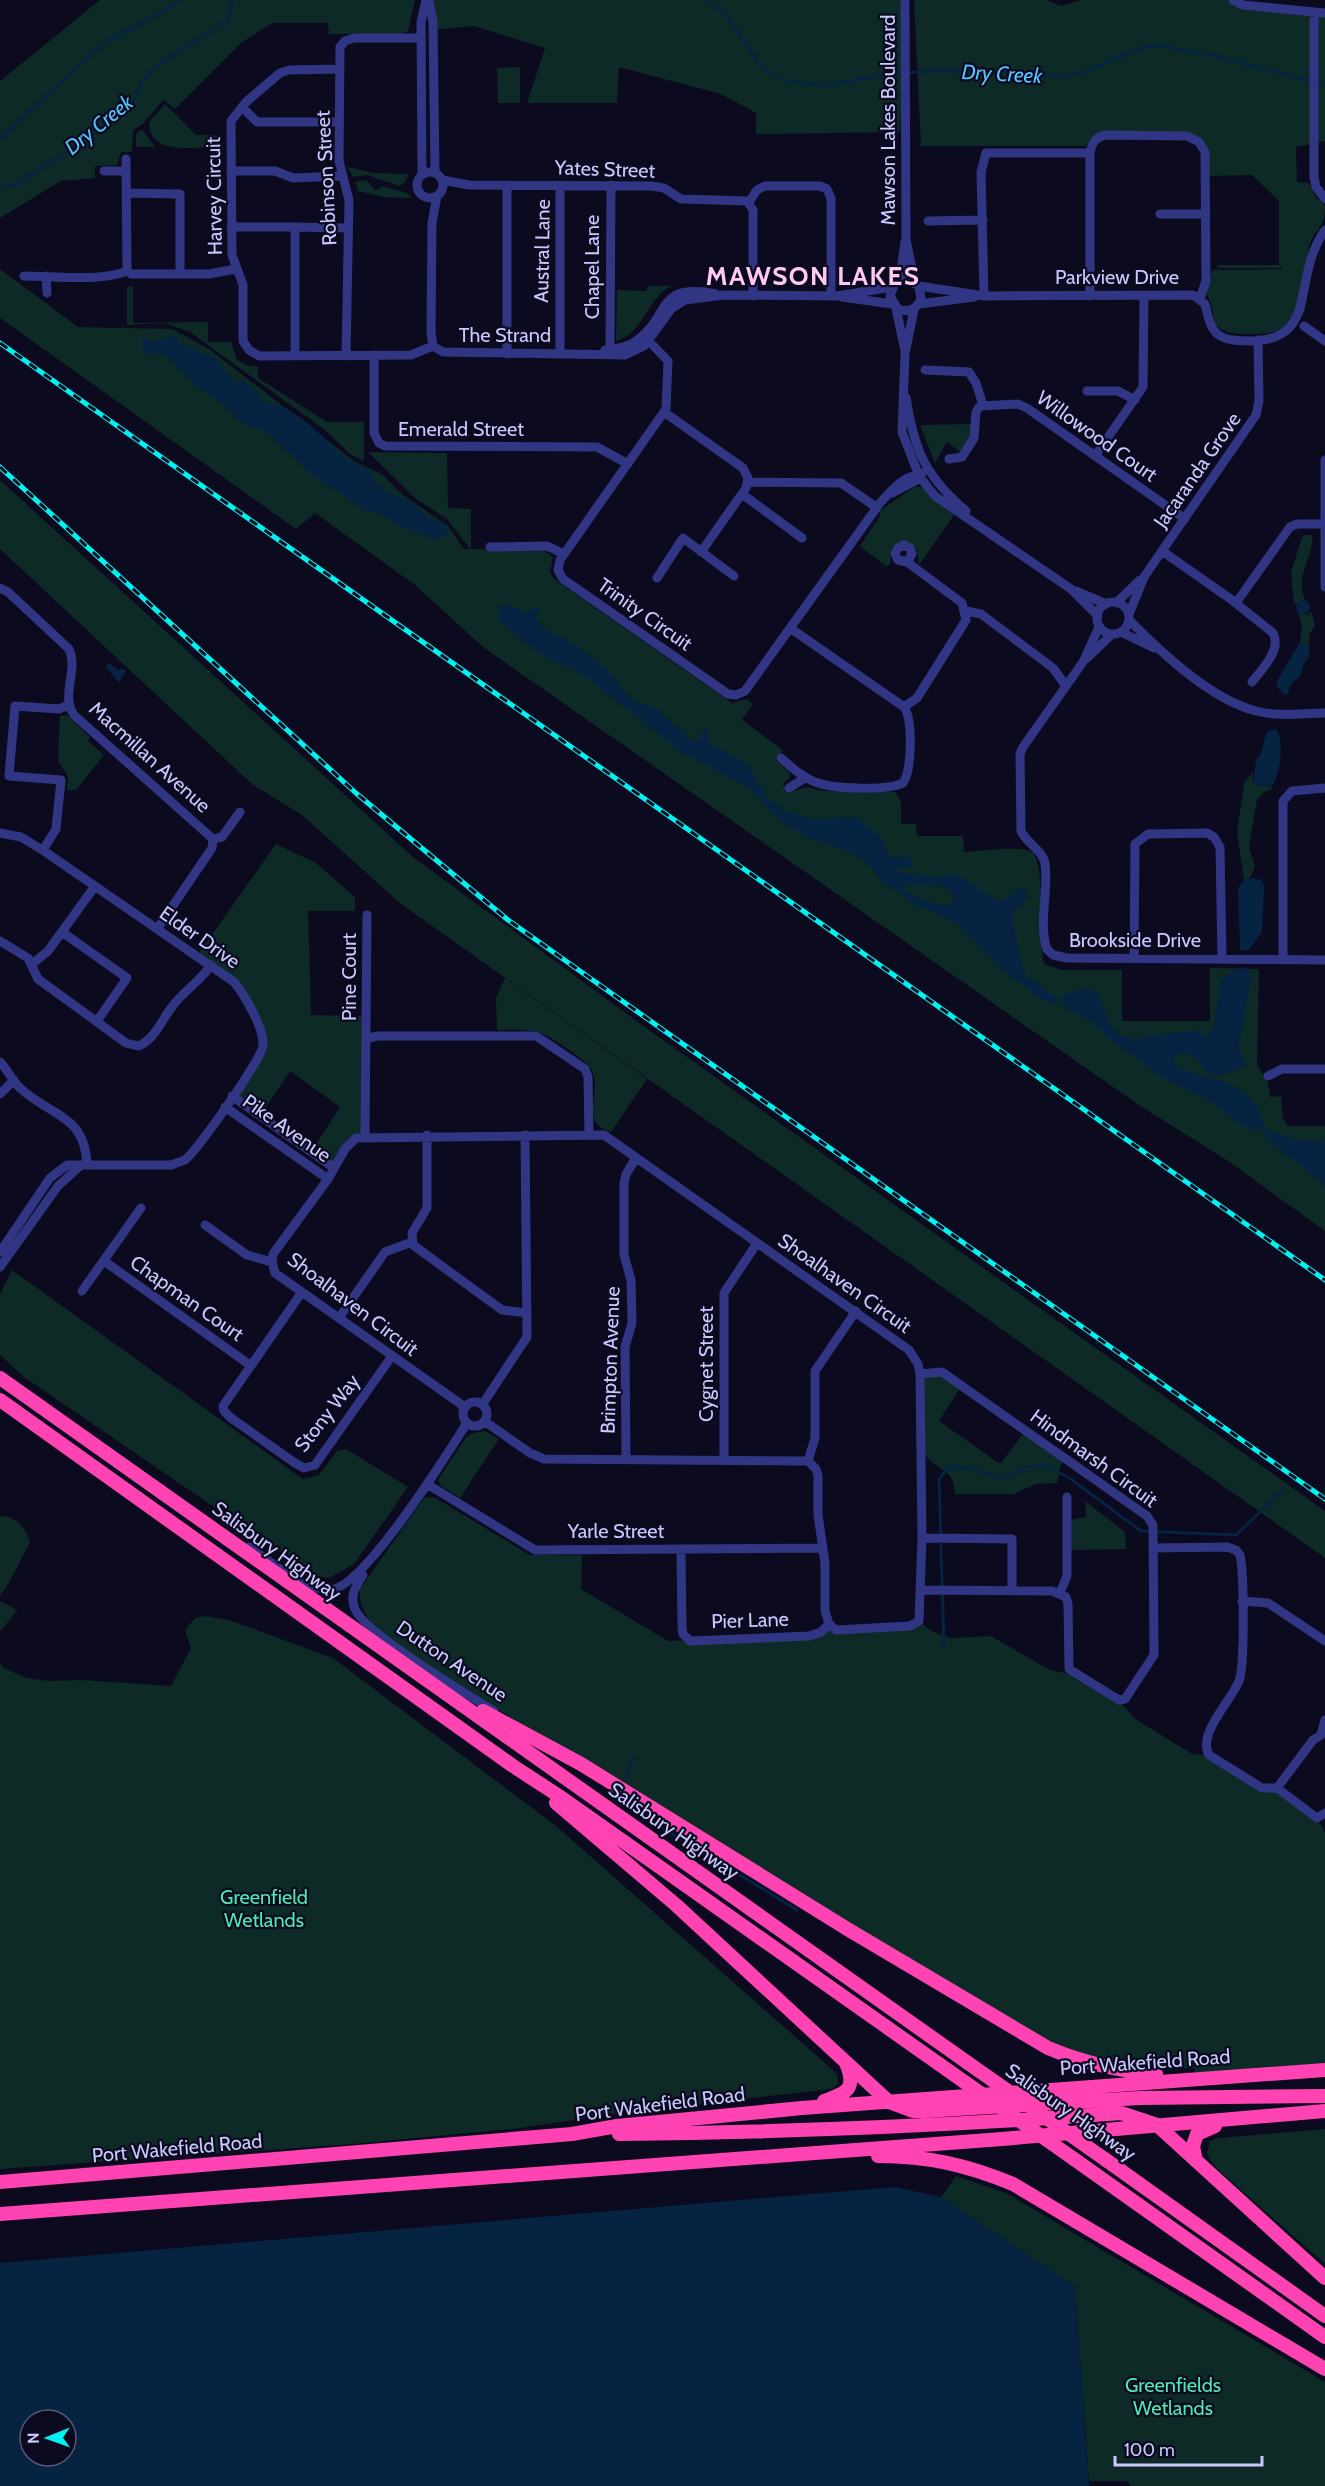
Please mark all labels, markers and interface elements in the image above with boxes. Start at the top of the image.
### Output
street label: Mawson Lakes Boulevard [876,15,900,225]
water label: Dry Creek [961,59,1044,88]
water label: Dry Creek [59,89,139,160]
street label: Robinson Street [310,109,342,246]
street label: Harvey Circuit [201,137,227,255]
street label: Yates Street [553,155,656,183]
street label: Austral Lane [529,199,555,303]
street label: Chapel Lane [580,215,604,319]
district label: MAWSON LAKES [706,260,920,292]
street label: Parkview Drive [1055,265,1179,289]
street label: The Strand [459,323,551,347]
street label: Willowood Court [1032,385,1162,487]
street label: Jacaranda Grove [1148,408,1246,533]
street label: Emerald Street [398,417,524,441]
street label: Trinity Circuit [593,573,697,656]
street label: Macmillan Avenue [84,696,216,818]
street label: Elder Drive [155,901,245,973]
street label: Brookside Drive [1069,928,1201,952]
street label: Pine Court [337,933,361,1021]
street label: Pike Avenue [238,1089,336,1167]
street label: Shoalhaven Circuit [774,1228,916,1338]
street label: Shoalhaven Circuit [283,1247,423,1361]
street label: Chapman Court [126,1250,249,1346]
street label: Brimpton Avenue [595,1286,625,1434]
street label: Cygnet Street [694,1306,718,1422]
street label: Stony Way [289,1369,365,1457]
street label: Hindmarsh Circuit [1026,1404,1162,1512]
street label: Salisbury Highway [208,1496,346,1606]
street label: Yarle Street [567,1519,665,1543]
street label: Pier Lane [711,1607,789,1633]
street label: Dutton Avenue [392,1615,512,1707]
street label: Salisbury Highway [604,1777,744,1885]
park label: Greenfield Wetlands [220,1885,308,1932]
street label: Port Wakefield Road [1059,2044,1231,2080]
street label: Salisbury Highway [1001,2058,1141,2166]
street label: Port Wakefield Road [574,2082,746,2126]
street label: Port Wakefield Road [91,2129,263,2167]
park label: Greenfields Wetlands [1125,2373,1221,2420]
north arrow [18,2408,78,2468]
scale bar [1115,2429,1262,2467]
text: N [24,2432,43,2444]
text: 100 m [1124,2439,1175,2461]

